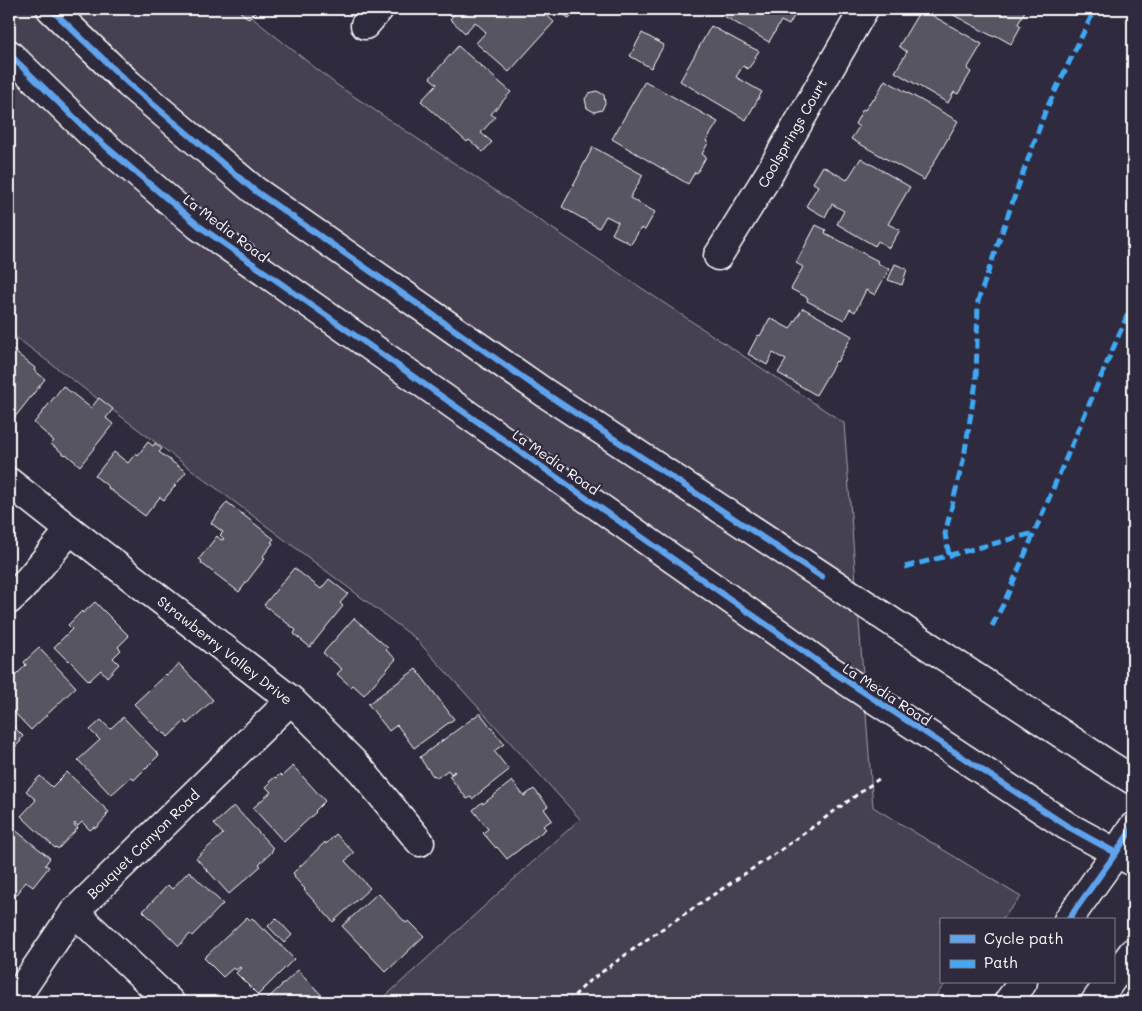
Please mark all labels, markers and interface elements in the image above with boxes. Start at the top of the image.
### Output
street label: Coolsprings Court [753,75,831,191]
street label: La Media Road [180,190,272,266]
street label: La Media Road [509,425,603,499]
street label: Strawberry Valley Drive [154,591,296,709]
street label: La Media Road [839,658,935,730]
street label: Bouquet Canyon Road [83,785,204,903]
legend [940,918,1114,984]
text: Cycle path [984,928,1063,948]
text: Path [984,952,1018,972]

